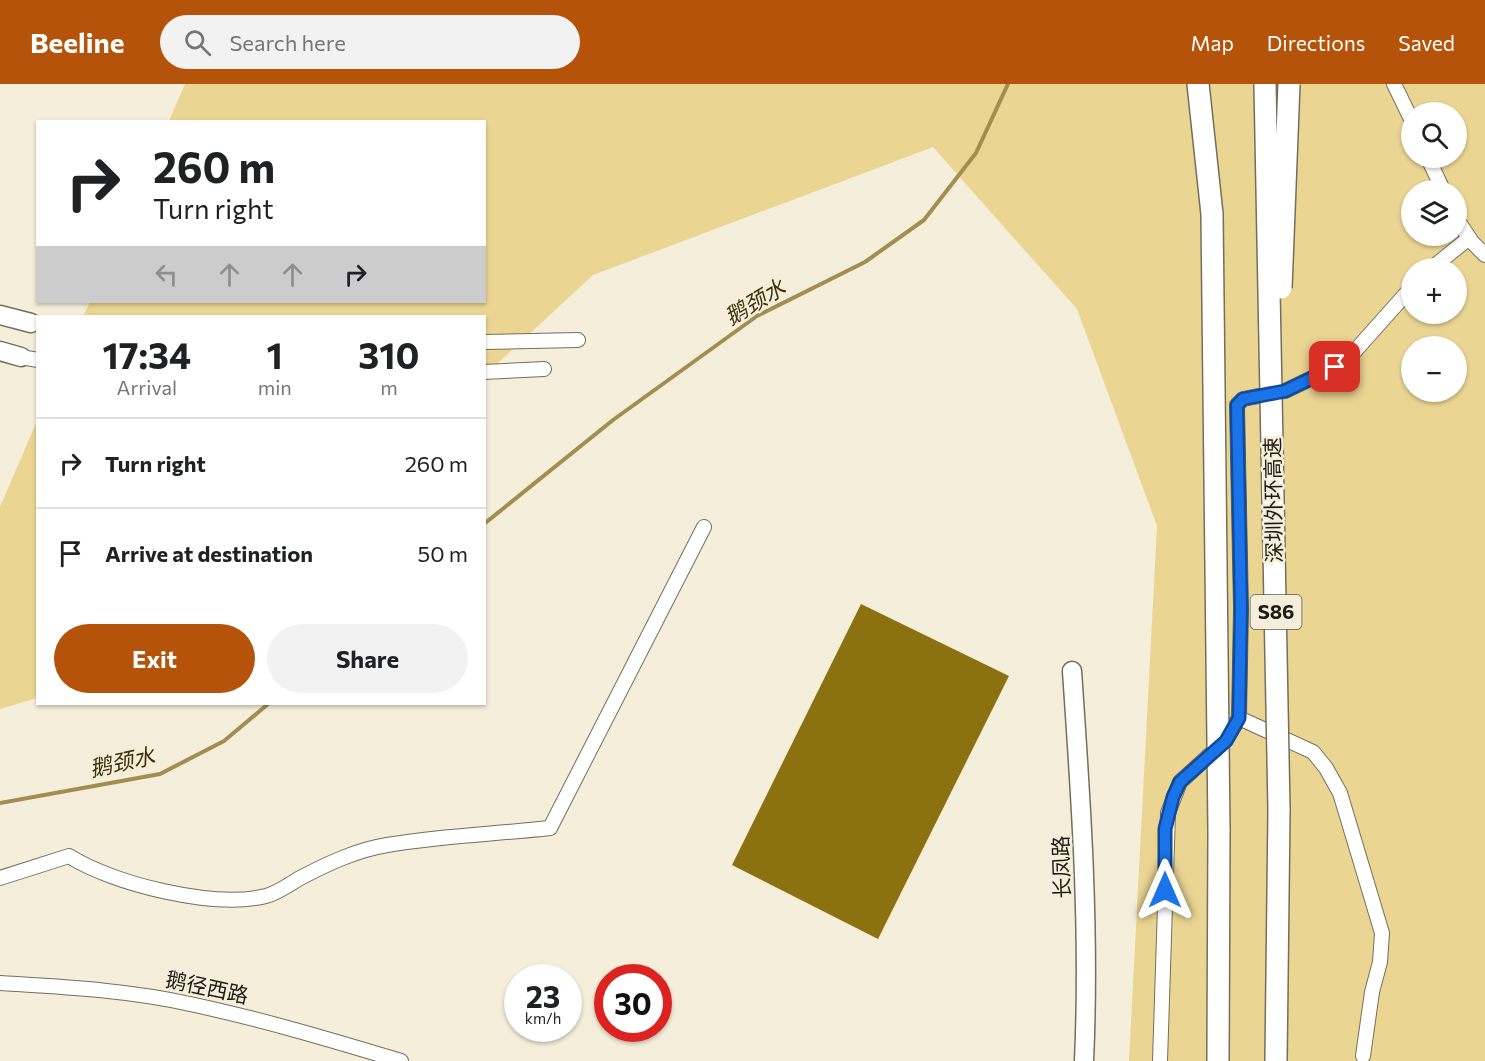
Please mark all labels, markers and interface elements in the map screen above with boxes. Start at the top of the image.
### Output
search box [160,15,580,69]
text: Beeline [30,25,124,59]
icon: search [181,26,214,59]
text: Search here [229,29,346,56]
text: Map [1191,30,1234,55]
text: Directions [1267,30,1365,55]
text: Saved [1398,30,1455,55]
map controls [1401,102,1467,402]
button: search [1401,102,1467,168]
text: 260 m [153,140,275,192]
icon: right [54,144,132,222]
button: layers [1401,180,1467,246]
text: Turn right [153,192,273,225]
icon: left [150,258,183,291]
icon: ahead [213,258,246,291]
icon: ahead [276,258,309,291]
icon: right [339,258,372,291]
button: + [1401,258,1467,324]
water label: 鹅颈水 [719,272,791,330]
text: 17:34 [103,332,191,376]
text: 1 [267,332,283,376]
text: 310 [358,332,419,376]
button: − [1401,336,1467,402]
pin [1309,341,1360,392]
icon: arrive [1318,350,1351,383]
text: Arrival [117,375,177,399]
text: min [258,375,292,399]
text: m [380,375,398,399]
street label: 深圳外环高速 [1259,437,1286,563]
icon: right [54,447,87,480]
text: Turn right [105,450,206,477]
text: 260 m [405,450,468,477]
icon: arrive [54,537,87,570]
text: Arrive at destination [105,540,313,567]
text: 50 m [418,540,468,567]
road number: S86 [1250,595,1302,629]
button: Exit [54,624,255,693]
button: Share [267,624,468,693]
water label: 鹅颈水 [87,741,158,782]
street label: 长凤路 [1047,835,1074,899]
position arrow [1133,858,1197,922]
speed limit sign: 30 [594,964,672,1042]
street label: 鹅径西路 [164,966,251,1007]
text: 23 [526,977,560,1014]
text: km/h [525,1009,561,1027]

